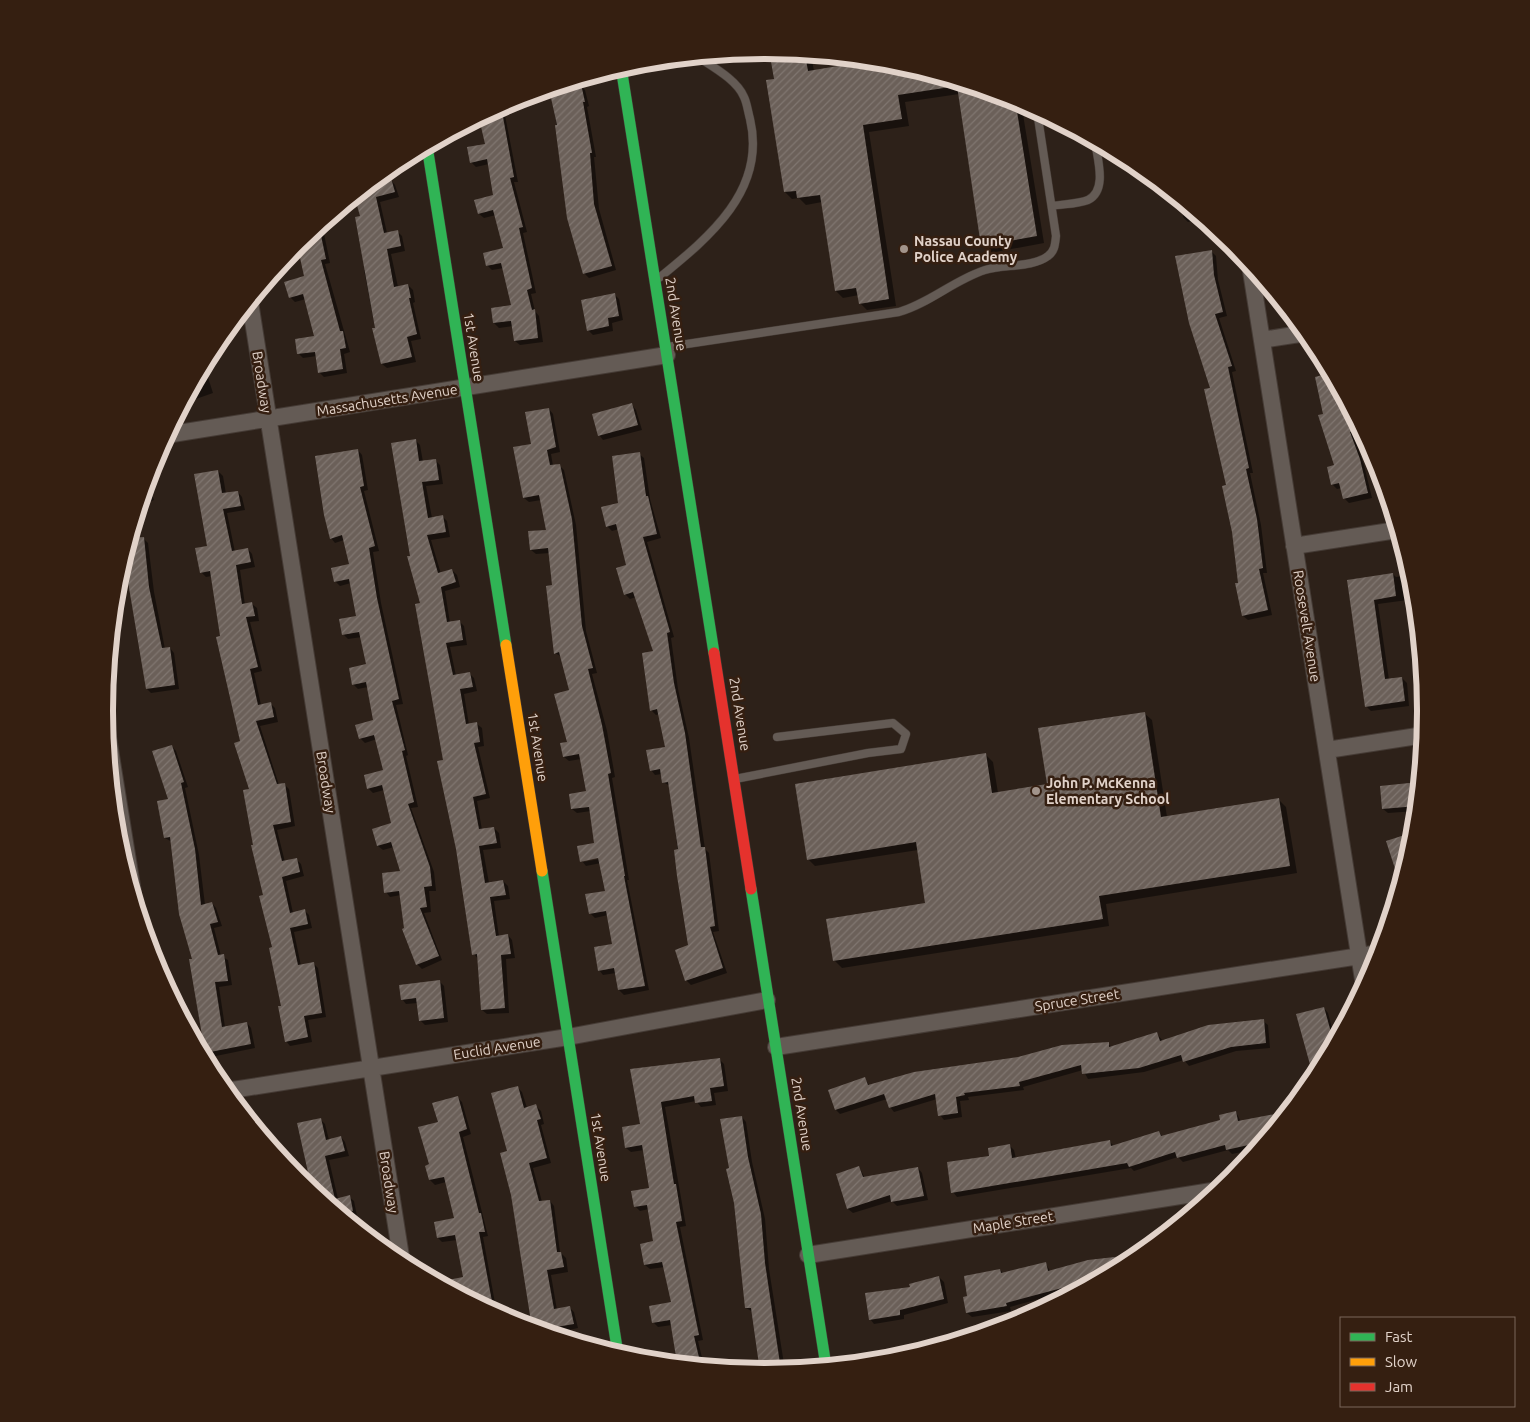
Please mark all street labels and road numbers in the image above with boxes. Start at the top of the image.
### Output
street label: 2nd Avenue [662,276,690,352]
street label: 1st Avenue [461,311,487,383]
street label: Broadway [249,350,275,414]
street label: Massachusetts Avenue [315,381,459,419]
street label: Roosevelt Avenue [1290,569,1324,683]
street label: 2nd Avenue [726,676,754,752]
street label: 1st Avenue [525,711,551,783]
street label: Broadway [313,750,339,814]
street label: Spruce Street [1034,985,1121,1015]
street label: Euclid Avenue [452,1033,542,1063]
street label: 2nd Avenue [788,1076,816,1152]
street label: 1st Avenue [588,1111,614,1183]
street label: Broadway [376,1150,402,1214]
street label: Maple Street [972,1208,1055,1236]

